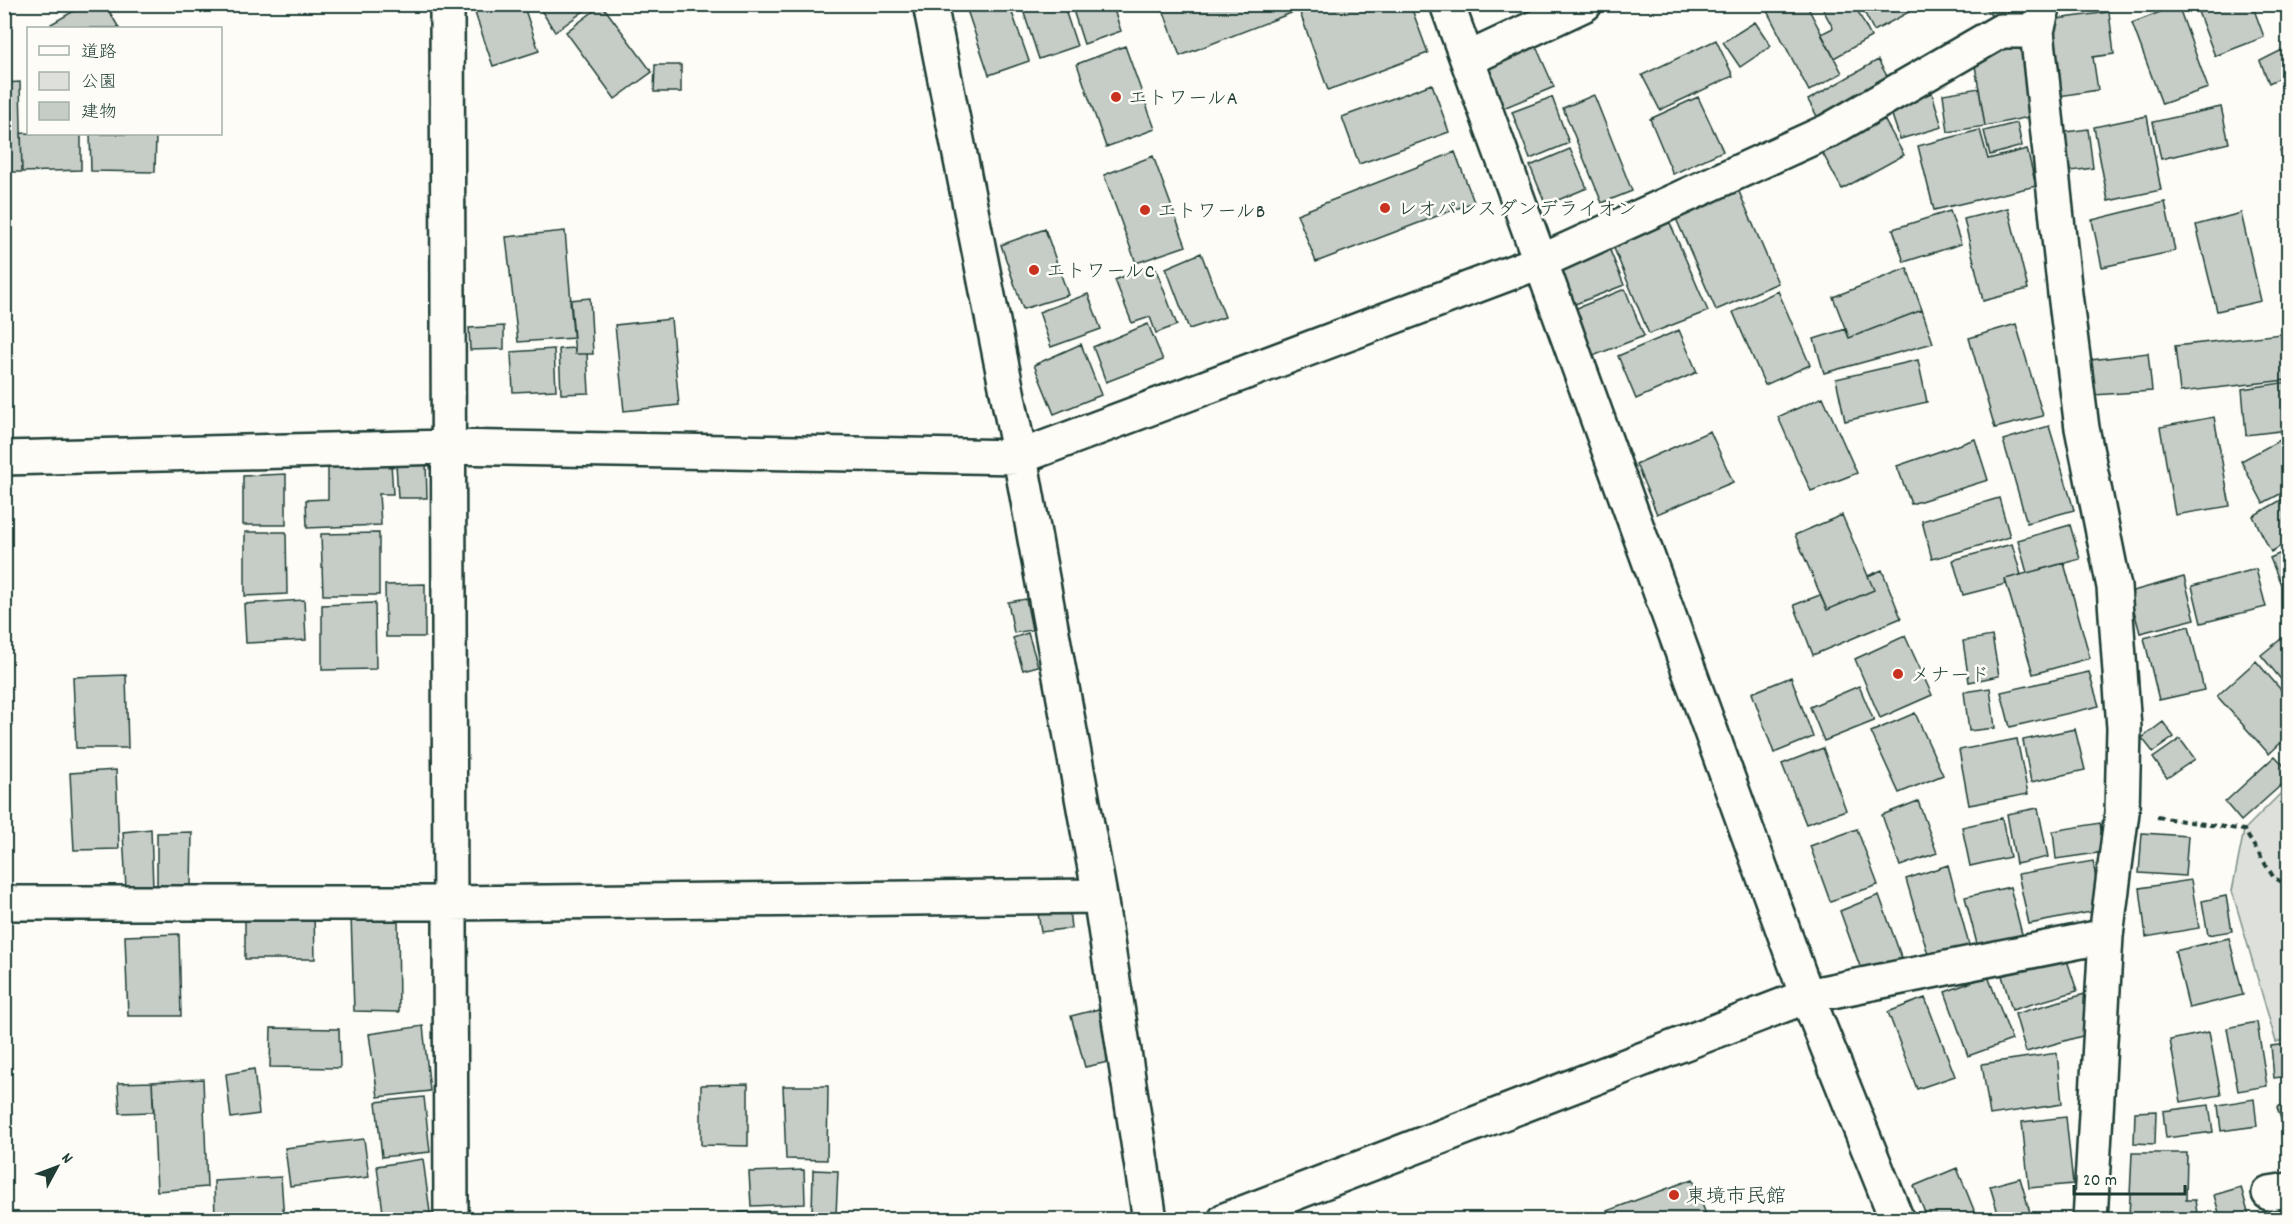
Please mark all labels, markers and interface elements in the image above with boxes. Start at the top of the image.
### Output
legend [27,27,222,135]
text: 道路 [81,41,117,66]
text: 公園 [81,71,117,96]
place label: エトワールA [1128,86,1238,114]
marker: エトワールA [1109,90,1123,104]
text: 建物 [81,101,117,126]
place label: レオパレスダンデライオン [1397,197,1637,225]
place label: エトワールB [1157,199,1265,227]
marker: レオパレスダンデライオン [1378,201,1392,215]
marker: エトワールB [1138,203,1152,217]
place label: エトワールC [1046,259,1155,287]
marker: エトワールC [1027,263,1041,277]
place label: メナード [1910,663,1990,691]
marker: メナード [1891,667,1905,681]
north arrow [27,1137,87,1197]
text: N [55,1148,78,1169]
scale bar [2074,1158,2185,1196]
text: 20 m [2083,1169,2117,1194]
place label: 東境市民館 [1686,1184,1786,1212]
marker: 東境市民館 [1667,1188,1681,1202]

